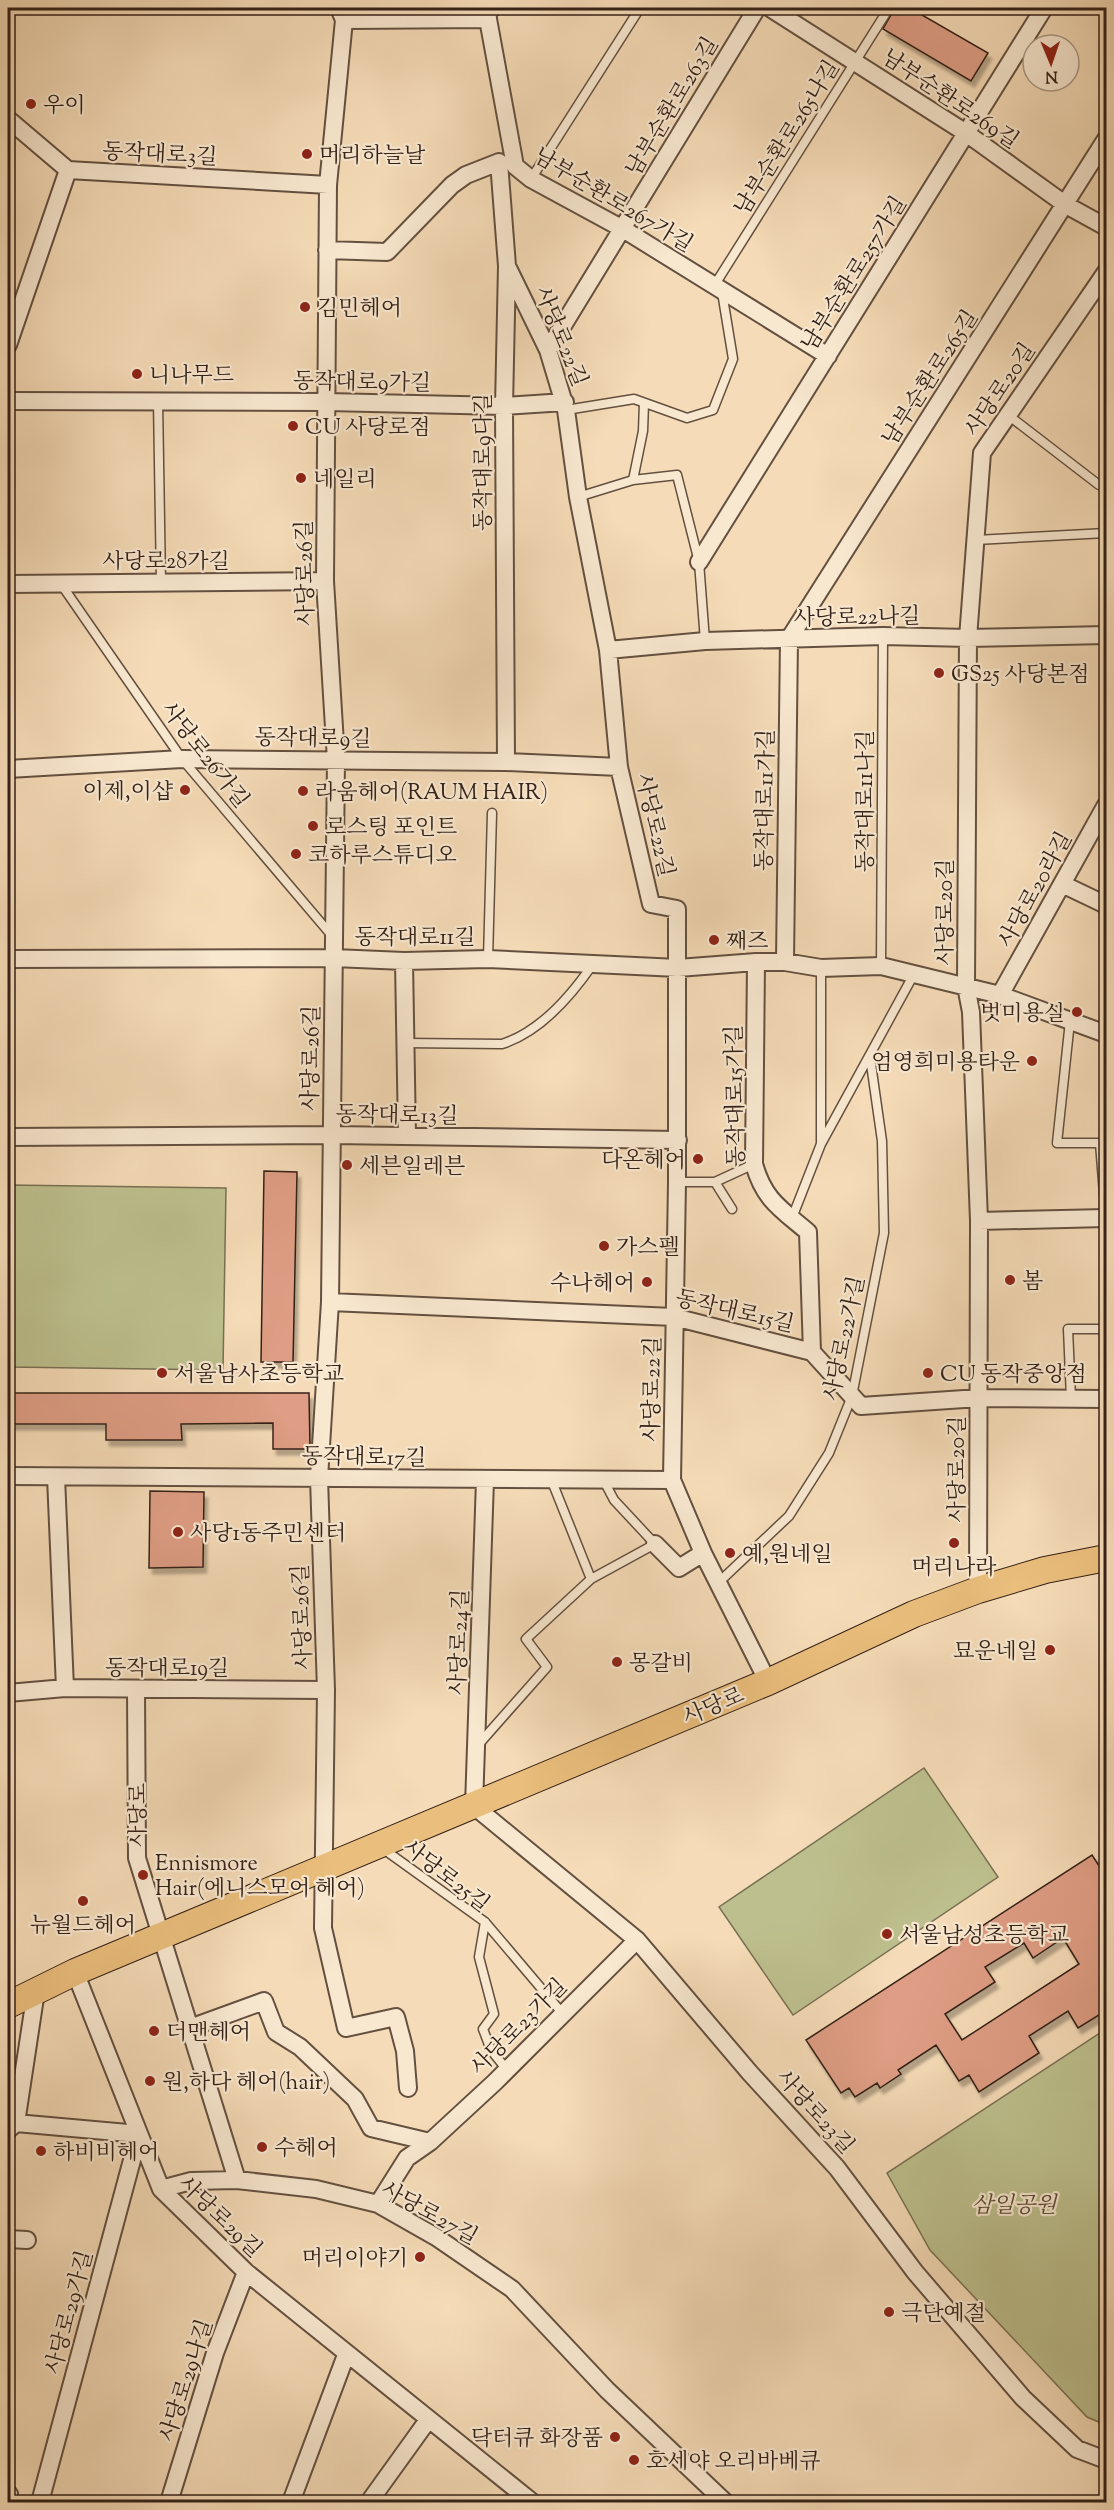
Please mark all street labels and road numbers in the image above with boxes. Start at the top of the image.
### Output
street label: 남부순환로263길 [619,32,728,183]
street label: 남부순환로269길 [874,43,1024,158]
street label: 남부순환로265나길 [728,55,849,222]
street label: 동작대로3길 [102,137,218,175]
street label: 남부순환로267가길 [527,141,698,262]
street label: 남부순환로257가길 [795,191,916,358]
street label: 사당로22길 [525,282,594,392]
street label: 남부순환로265길 [876,304,987,453]
street label: 사당로20길 [958,337,1045,444]
street label: 동작대로9가길 [293,367,431,401]
street label: 동작대로9다길 [469,393,501,531]
street label: 사당로26길 [290,520,324,626]
street label: 사당로28가길 [102,547,230,579]
street label: 사당로22나길 [793,602,921,636]
street label: 사당로26가길 [152,696,255,816]
street label: 동작대로9길 [254,723,372,757]
street label: 동작대로11가길 [750,729,784,872]
street label: 동작대로11나길 [851,730,883,872]
street label: 사당로22길 [626,771,681,881]
street label: 사당로20라길 [992,827,1082,954]
street label: 사당로20길 [931,859,963,965]
street label: 동작대로11길 [354,923,476,955]
street label: 사당로26길 [296,1005,330,1111]
street label: 동작대로15가길 [720,1024,754,1167]
street label: 동작대로13길 [335,1100,459,1134]
street label: 사당로22가길 [817,1273,875,1404]
street label: 동작대로15길 [672,1284,797,1342]
street label: 사당로22길 [637,1336,671,1442]
street label: 사당로20길 [943,1416,975,1522]
street label: 동작대로17길 [301,1442,427,1476]
street label: 사당로26길 [286,1563,322,1671]
street label: 사당로24길 [443,1588,479,1696]
street label: 동작대로19길 [105,1654,229,1686]
street label: 사당로 [679,1681,750,1735]
street label: 사당로 [124,1783,156,1847]
street label: 사당로25길 [395,1833,496,1922]
street label: 사당로23가길 [464,1972,576,2084]
street label: 사당로23길 [767,2064,861,2162]
street label: 사당로29길 [170,2170,268,2266]
street label: 사당로27길 [374,2175,483,2254]
street label: 사당로29가길 [39,2247,103,2378]
street label: 사당로29나길 [153,2315,223,2446]

